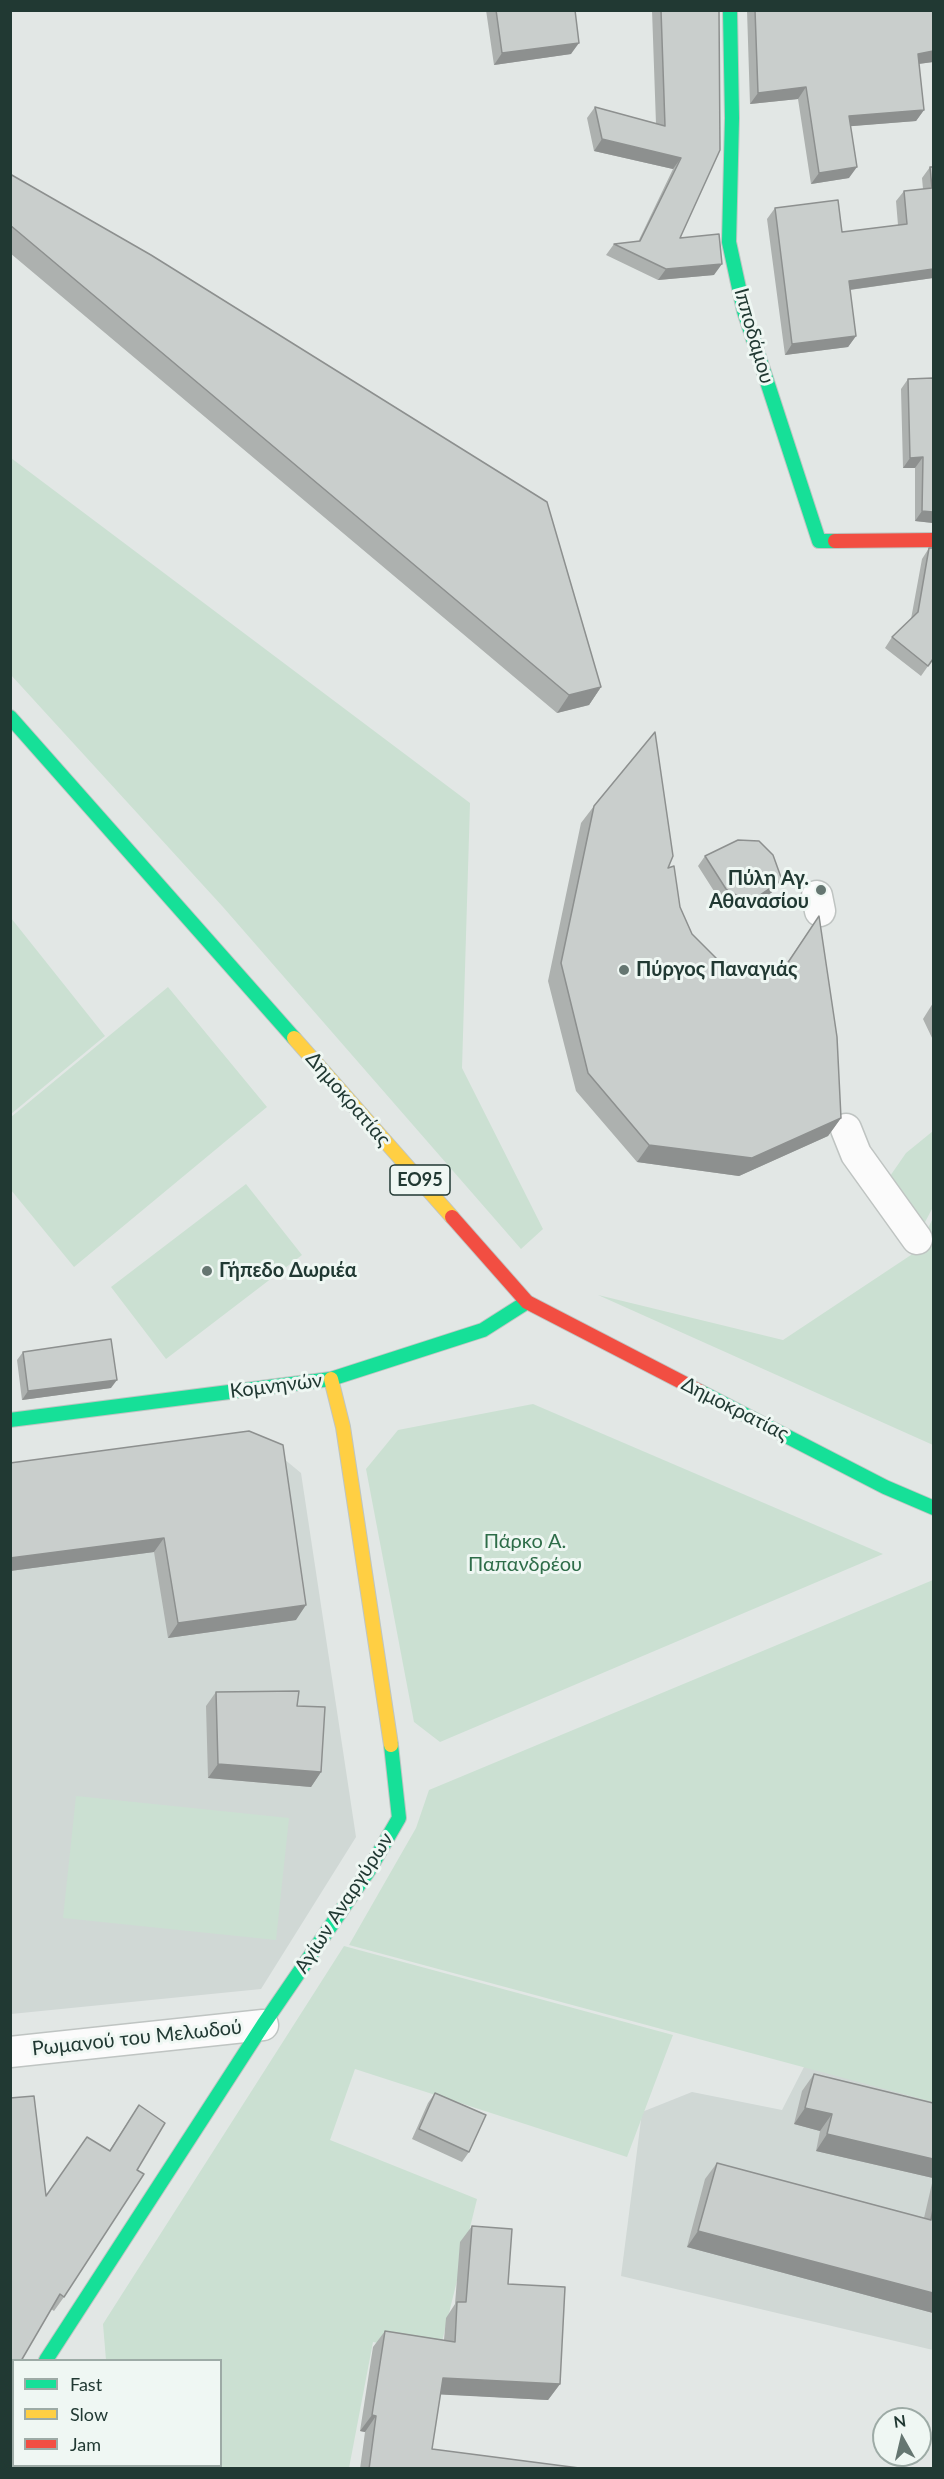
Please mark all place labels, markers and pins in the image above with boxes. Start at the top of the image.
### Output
place label: Πύλη Αγ. Αθανασίου [709,867,809,914]
marker: Πύλη Αγ. Αθανασίου [814,883,828,897]
place label: Πύργος Παναγιάς [636,958,797,982]
marker: Πύργος Παναγιάς [617,963,631,977]
place label: Γήπεδο Δωριέα [219,1259,357,1283]
marker: Γήπεδο Δωριέα [200,1264,214,1278]

